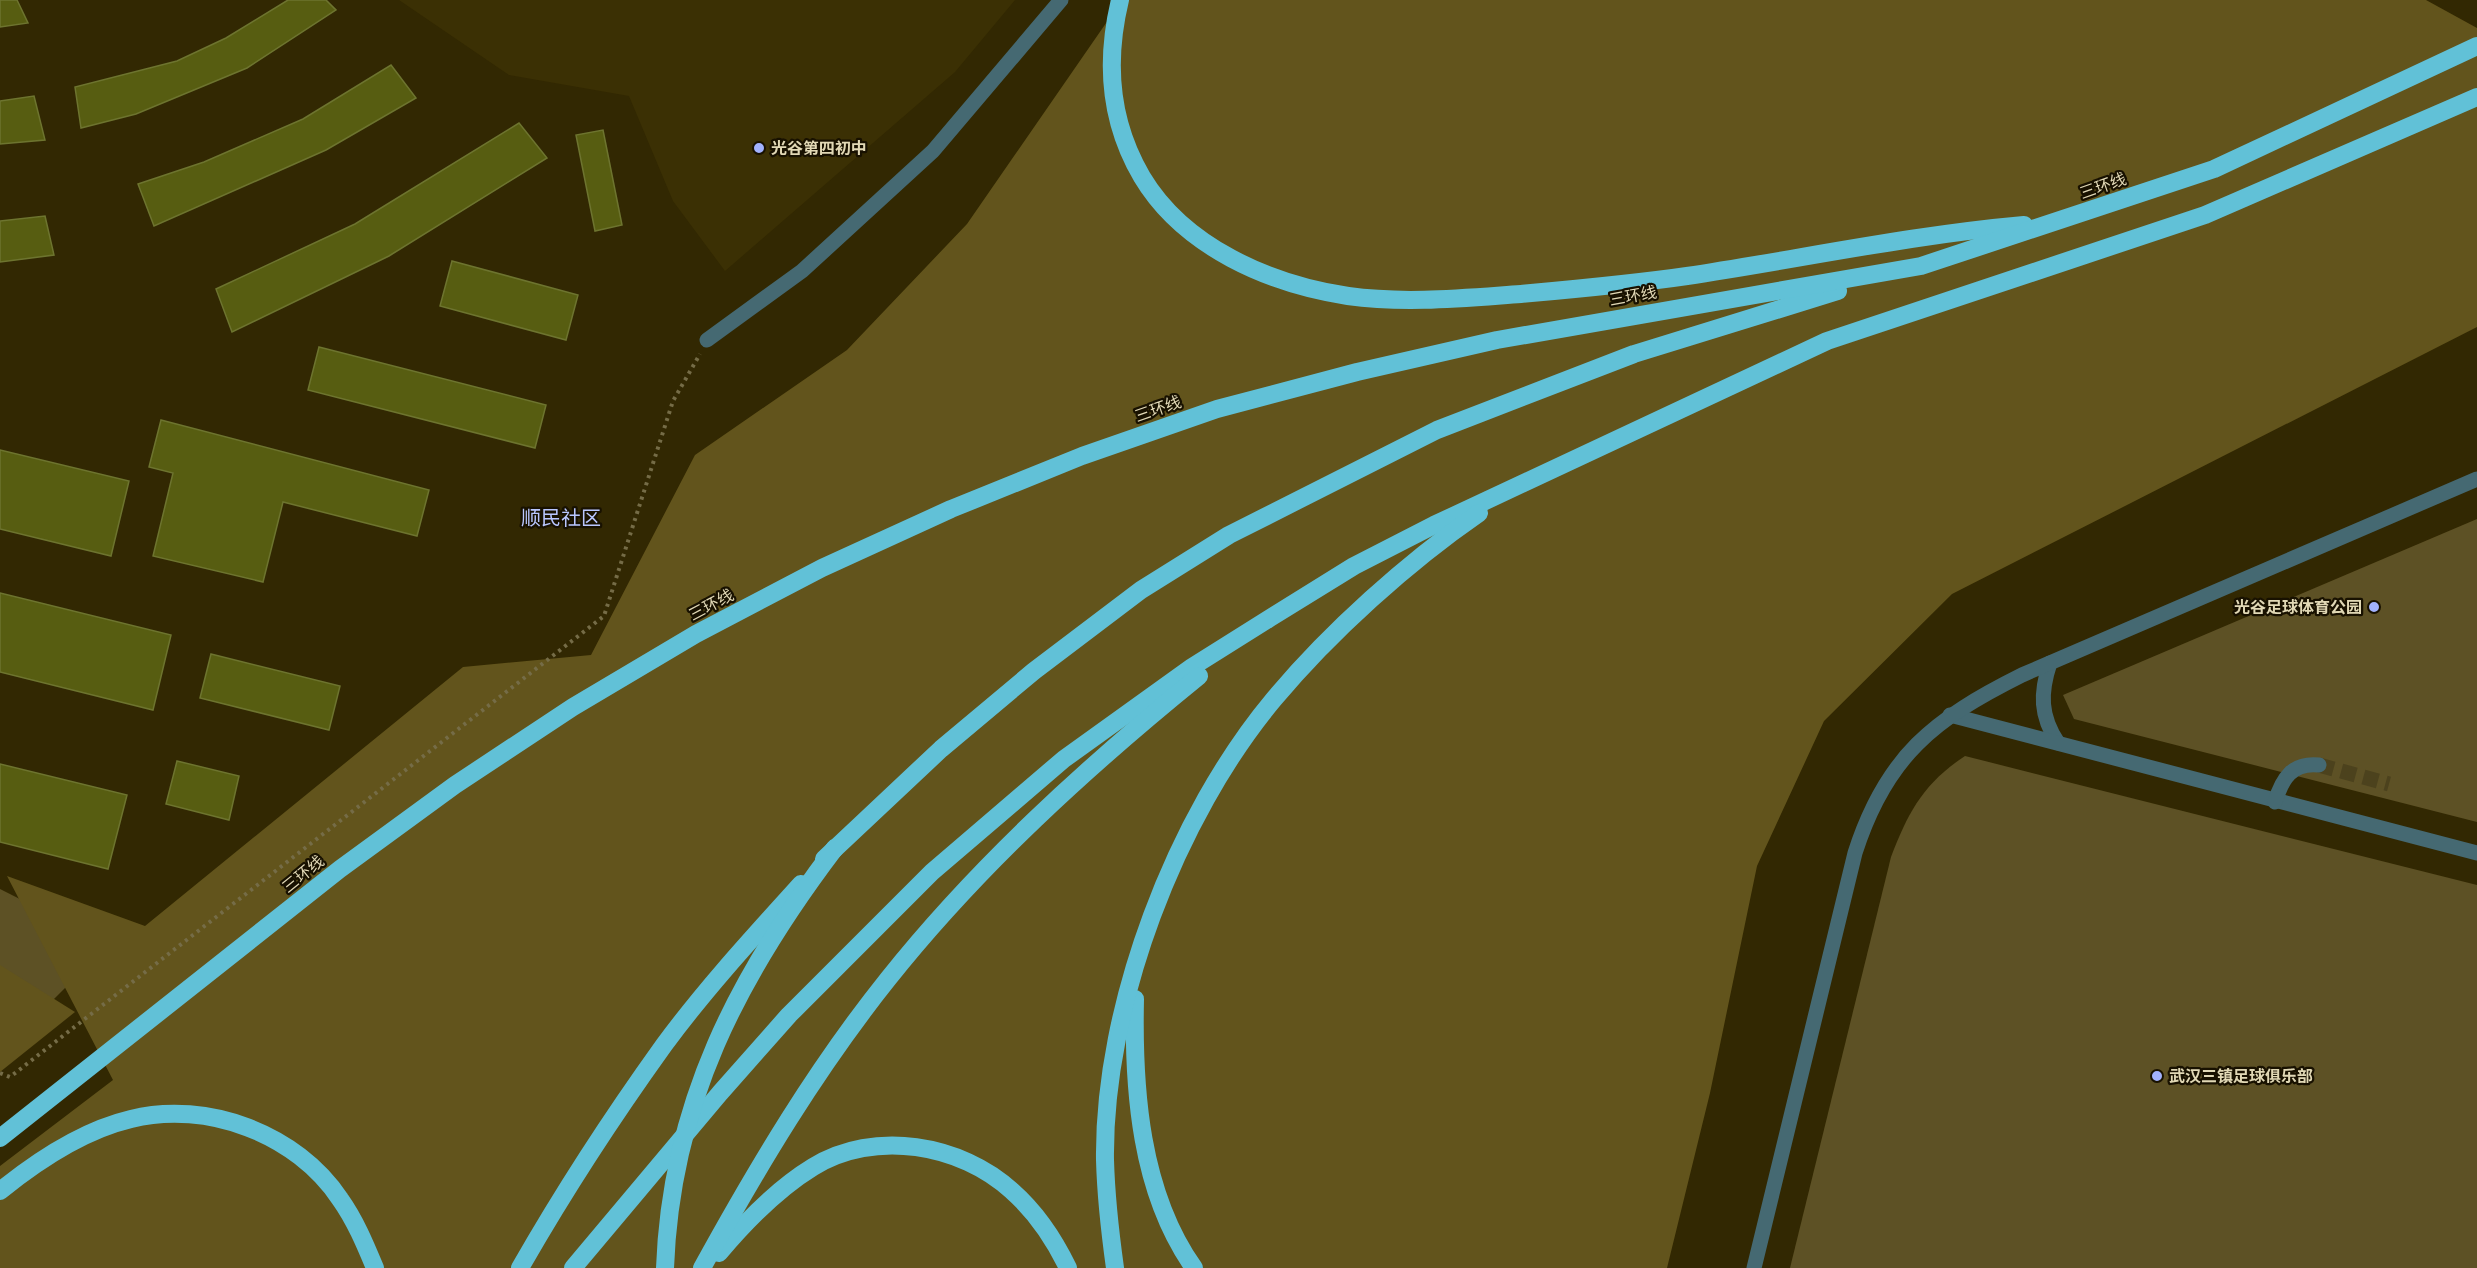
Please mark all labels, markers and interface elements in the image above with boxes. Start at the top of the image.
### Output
place label: 光谷第四初中 [771,139,867,158]
marker: 光谷第四初中 [752,141,766,155]
street label: 三环线 [2077,169,2129,203]
street label: 三环线 [1608,282,1658,310]
street label: 三环线 [1132,392,1184,426]
district label: 顺民社区 [521,506,601,530]
street label: 三环线 [685,585,737,625]
place label: 光谷足球体育公园 [2234,598,2362,617]
marker: 光谷足球体育公园 [2367,600,2381,614]
street label: 三环线 [278,852,328,896]
place label: 武汉三镇足球俱乐部 [2169,1067,2313,1086]
marker: 武汉三镇足球俱乐部 [2150,1069,2164,1083]

